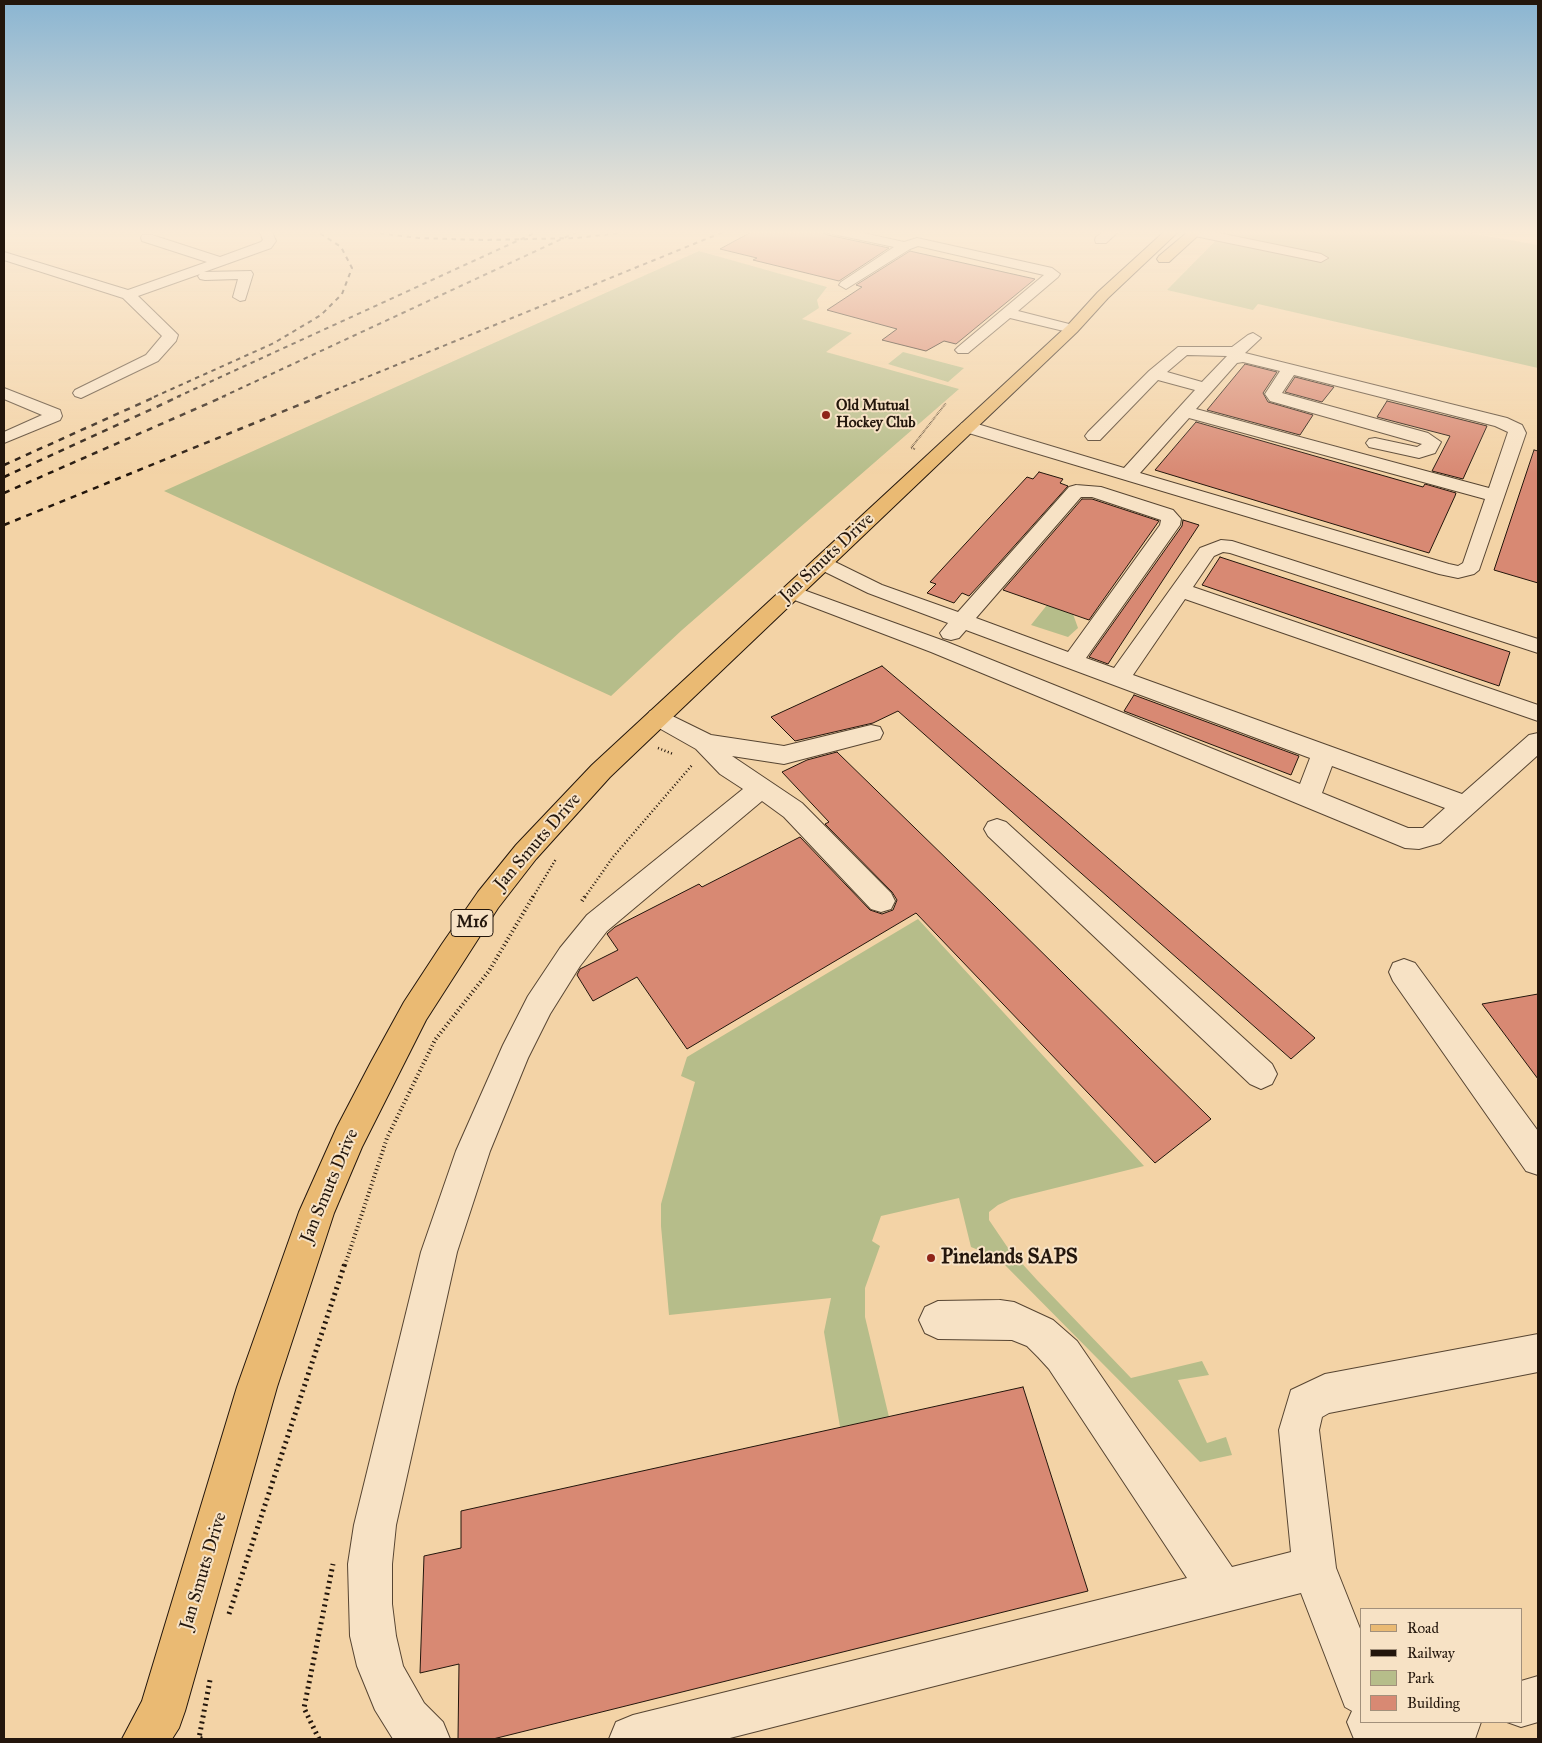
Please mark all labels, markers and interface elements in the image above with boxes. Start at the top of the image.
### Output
place label: Old Mutual Hockey Club [836,397,916,432]
marker: Old Mutual Hockey Club [820,409,832,421]
street label: Jan Smuts Drive [775,509,879,607]
street label: Jan Smuts Drive [490,789,586,895]
road number: M16 [451,910,493,936]
street label: Jan Smuts Drive [296,1126,364,1246]
place label: Pinelands SAPS [941,1245,1078,1271]
marker: Pinelands SAPS [925,1252,937,1264]
street label: Jan Smuts Drive [176,1510,232,1632]
legend [1360,1608,1522,1723]
text: Road [1407,1619,1439,1637]
text: Railway [1407,1644,1455,1662]
text: Park [1407,1669,1434,1687]
text: Building [1407,1694,1460,1712]

